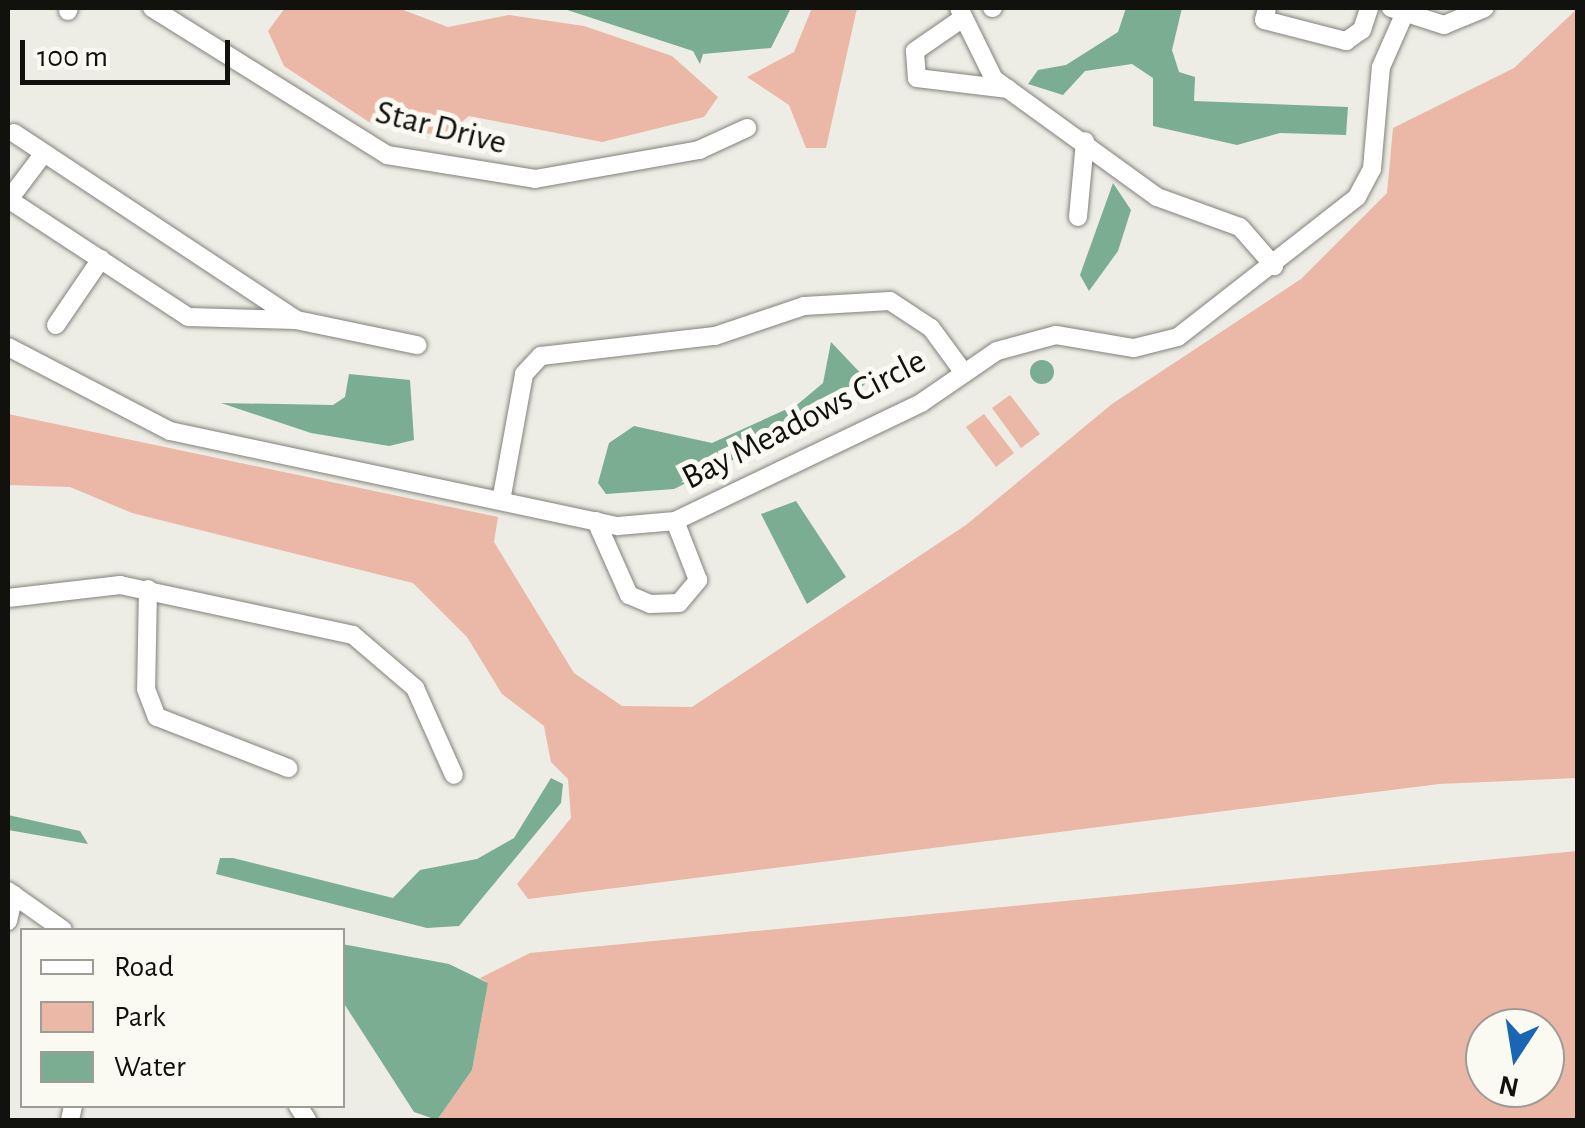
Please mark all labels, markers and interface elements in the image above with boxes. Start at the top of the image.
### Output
scale bar [25,20,235,82]
text: 100 m [37,42,108,72]
street label: Star Drive [371,91,511,165]
street label: Bay Meadows Circle [675,341,933,499]
legend [20,928,345,1108]
text: Road [114,952,174,982]
text: Park [114,1002,166,1032]
north arrow [1465,1008,1565,1108]
text: Water [114,1052,186,1082]
text: N [1497,1070,1522,1101]

